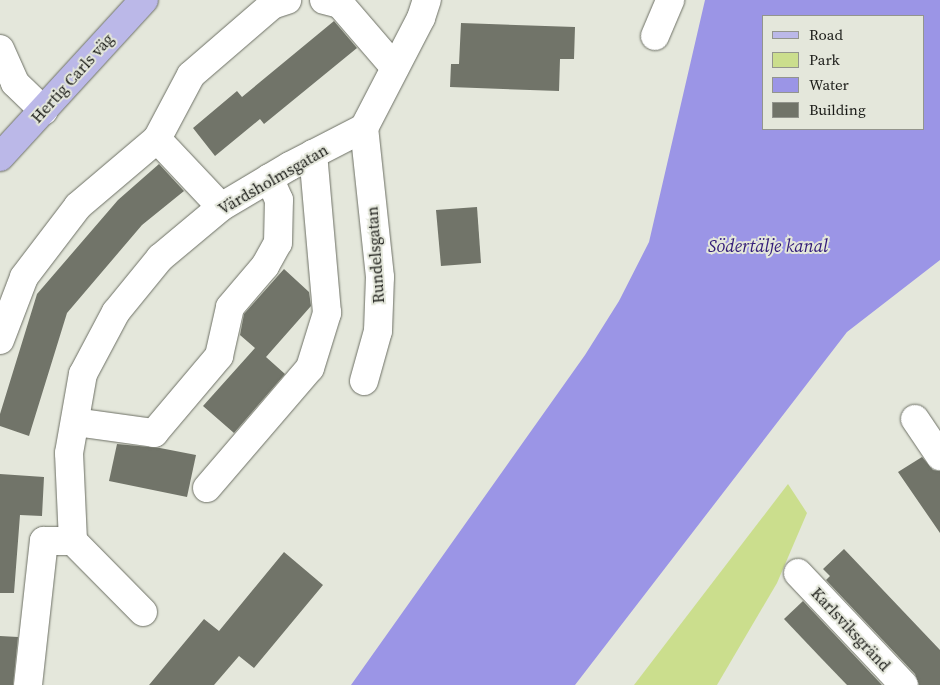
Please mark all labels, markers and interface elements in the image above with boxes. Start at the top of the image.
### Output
legend [762,15,925,130]
text: Road [809,24,843,45]
street label: Hertig Carls väg [27,29,117,127]
text: Park [809,49,840,70]
text: Water [809,74,849,95]
text: Building [809,99,866,120]
street label: Värdsholmsgatan [215,140,331,218]
street label: Rundelsgatan [362,206,388,304]
water label: Södertälje kanal [708,235,828,257]
street label: Karlsviksgränd [808,583,894,675]

